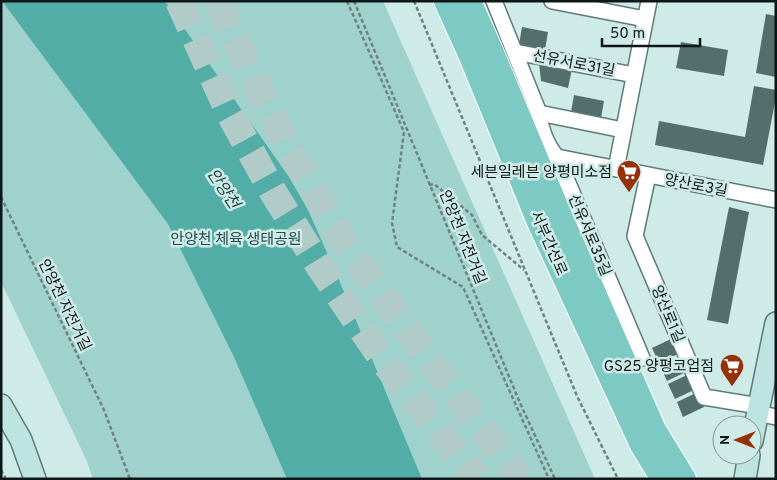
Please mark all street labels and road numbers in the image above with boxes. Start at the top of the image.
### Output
street label: 선유서로31길 [531,47,617,82]
street label: 양산로3길 [662,171,729,202]
street label: 안양천 자전거길 [434,187,490,288]
street label: 선유서로35길 [563,192,614,280]
street label: 서부간선로 [525,208,570,279]
street label: 안양천 자전거길 [33,256,95,355]
street label: 양산로1길 [646,283,687,346]

